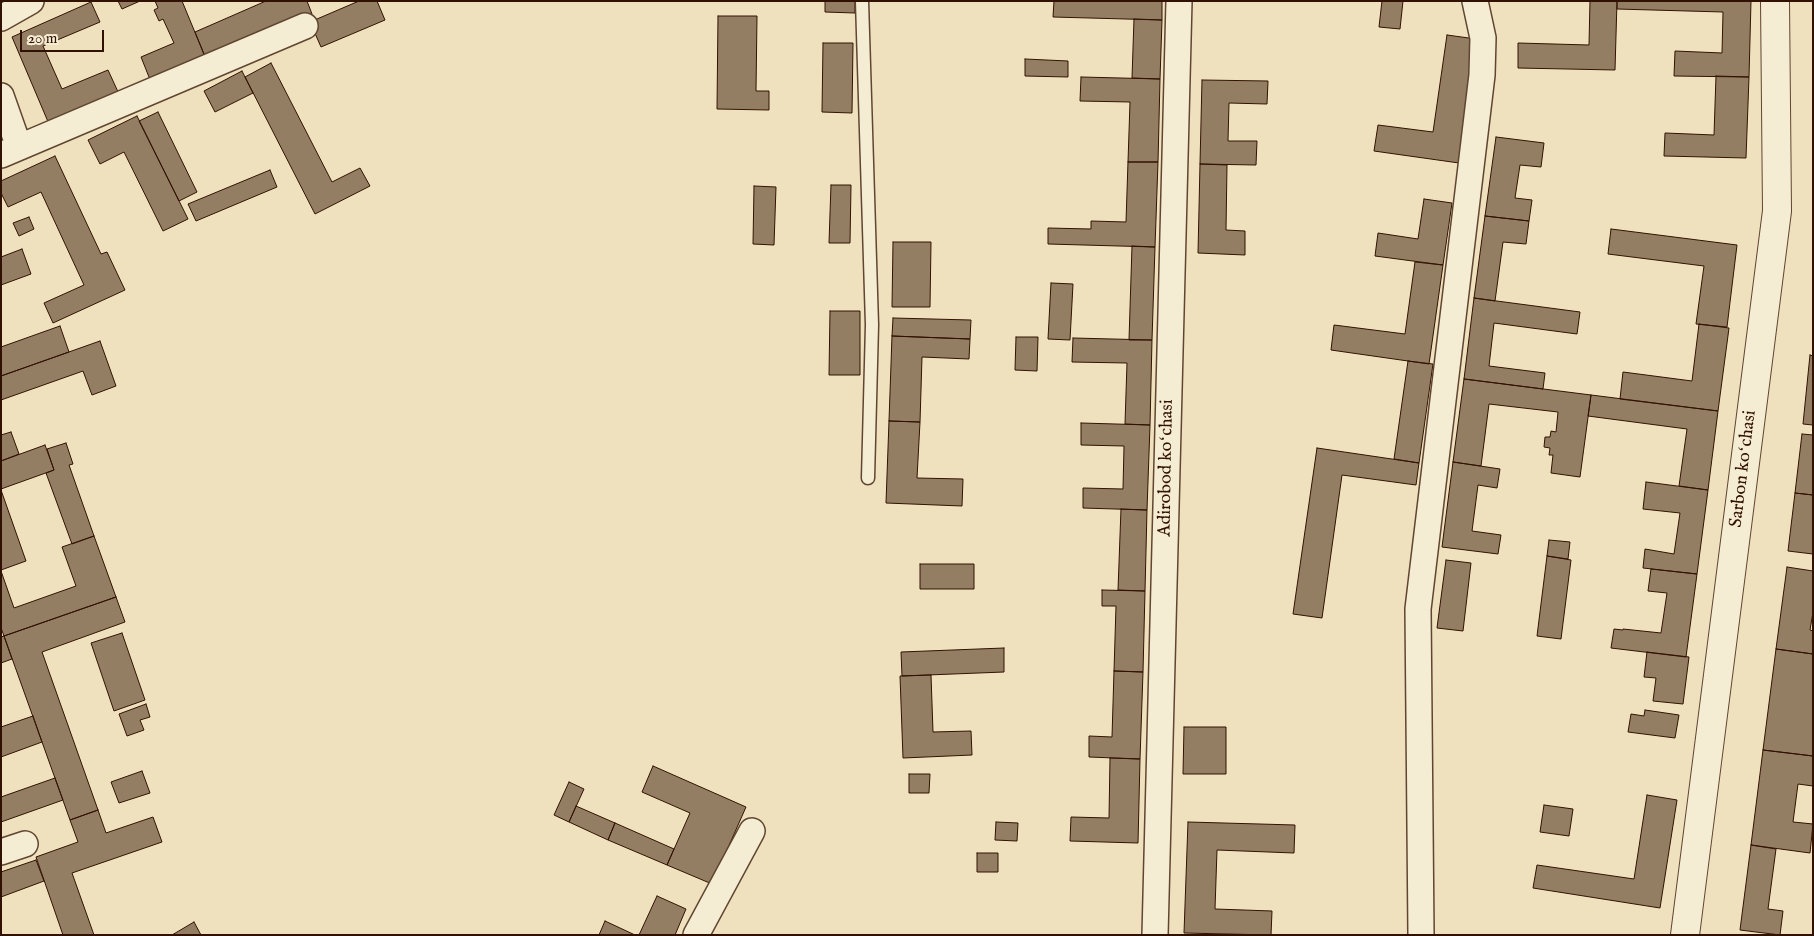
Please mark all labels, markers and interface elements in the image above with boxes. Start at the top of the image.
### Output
scale bar [22,20,106,52]
text: 20 m [28,29,57,48]
street label: Adirobod koʻchasi [1155,399,1179,537]
street label: Sarbon koʻchasi [1726,409,1762,529]

